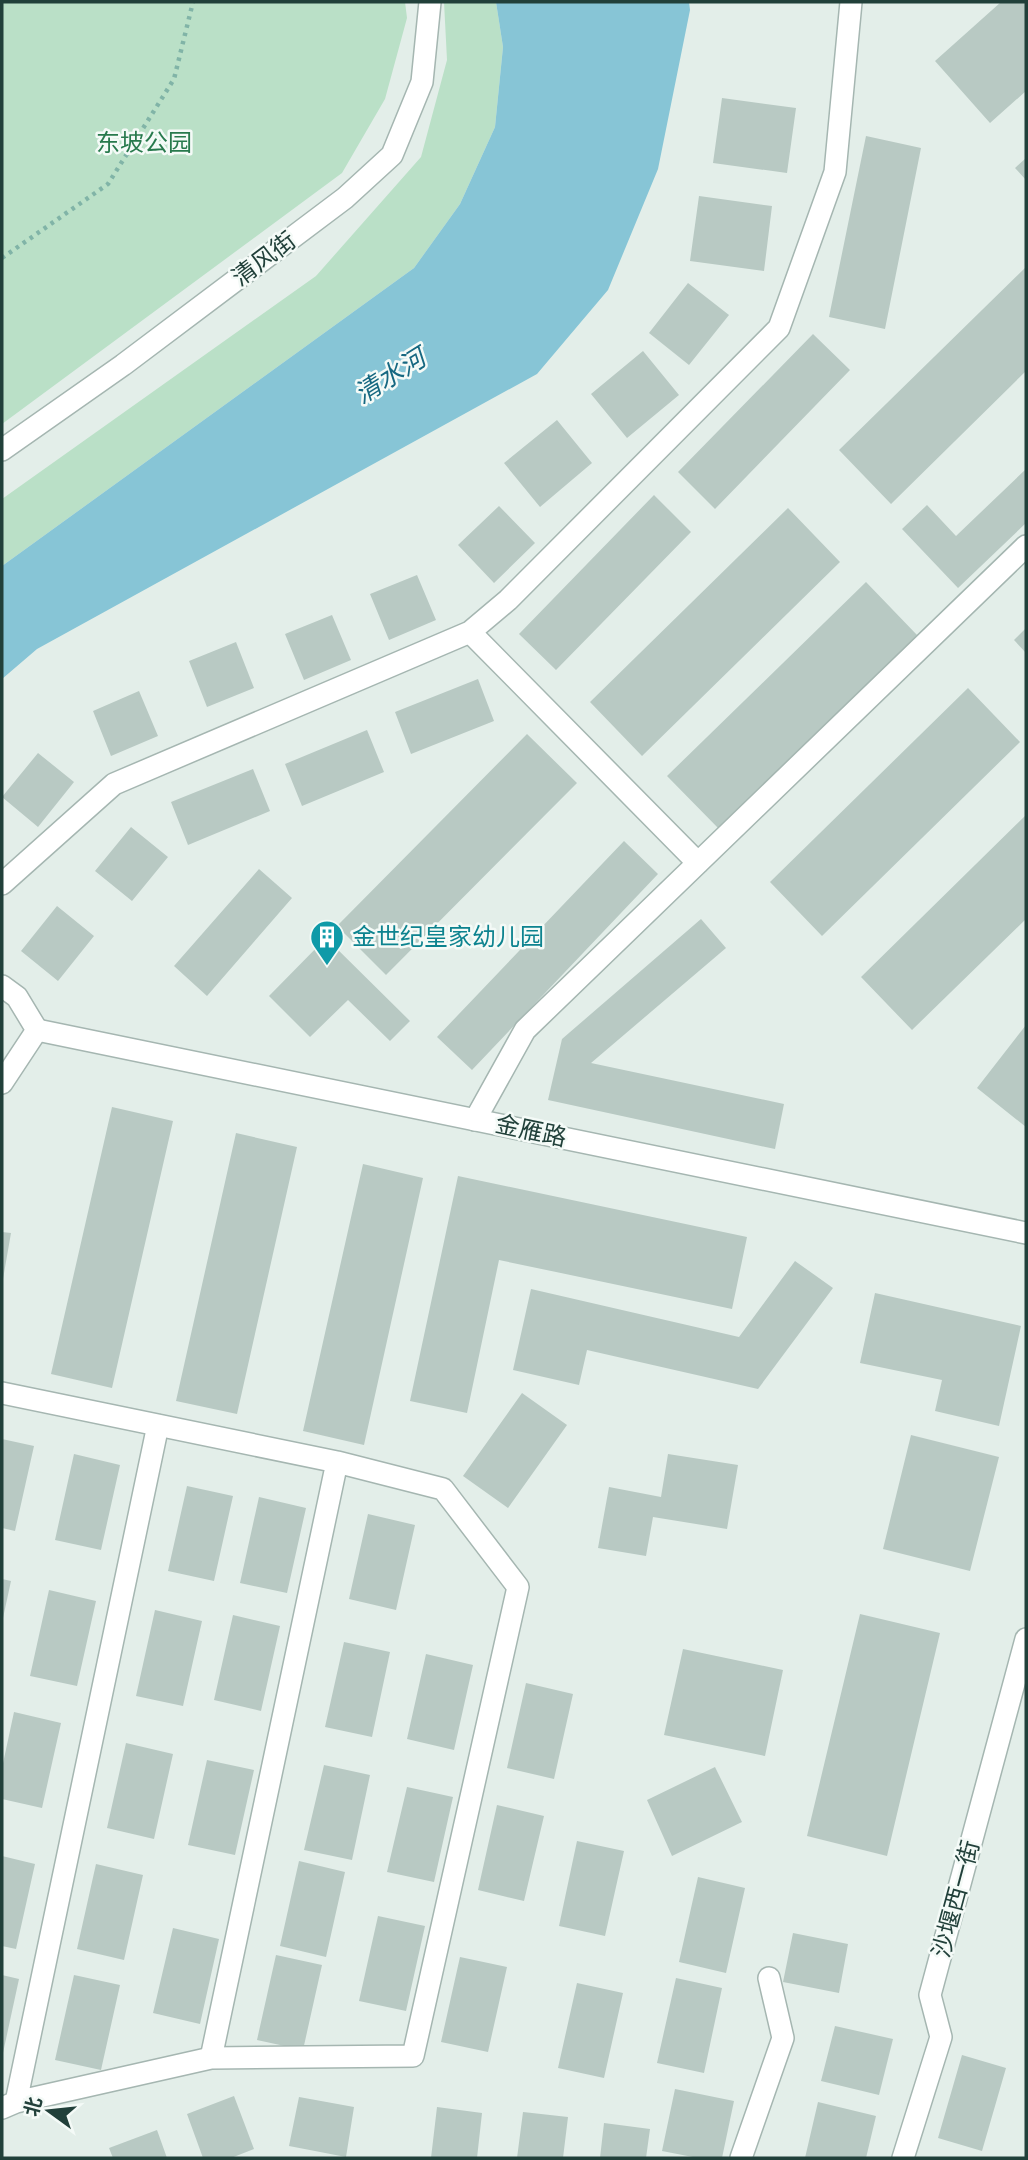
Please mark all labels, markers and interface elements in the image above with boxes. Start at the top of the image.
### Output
park label: 东坡公园 [96,127,192,158]
street label: 清风街 [226,225,302,293]
water label: 清水河 [348,338,436,411]
building icon: 金世纪皇家幼儿园 [308,918,346,967]
place label: 金世纪皇家幼儿园 [352,921,544,952]
street label: 金雁路 [493,1108,570,1153]
street label: 沙堰西一街 [925,1837,986,1961]
north arrow [14,2076,84,2146]
text: 北 [19,2094,48,2119]

